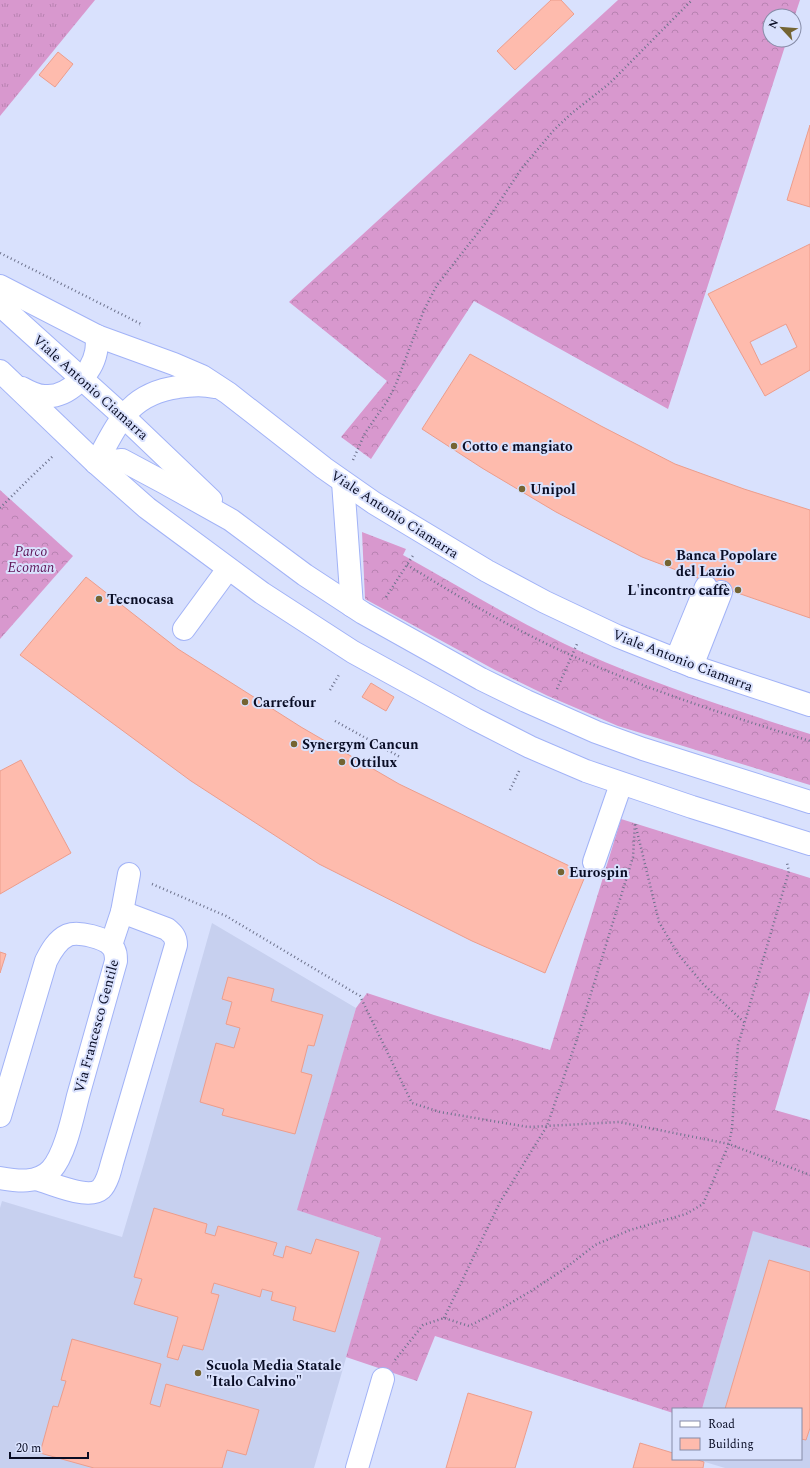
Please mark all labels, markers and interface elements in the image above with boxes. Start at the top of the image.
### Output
north arrow [762,8,802,48]
text: N [764,16,783,32]
street label: Viale Antonio Ciamarra [28,330,153,445]
place label: Cotto e mangiato [462,436,573,457]
marker: Cotto e mangiato [449,441,459,451]
street label: Viale Antonio Ciamarra [327,465,463,564]
place label: Unipol [530,479,576,500]
marker: Unipol [517,484,527,494]
park label: Parco Ecoman [8,541,55,578]
place label: Banca Popolare del Lazio [676,545,777,582]
marker: Banca Popolare del Lazio [663,558,673,568]
place label: L'incontro caffè [627,580,730,601]
marker: L'incontro caffè [733,585,743,595]
place label: Tecnocasa [107,589,175,610]
marker: Tecnocasa [94,594,104,604]
street label: Viale Antonio Ciamarra [610,624,756,697]
place label: Carrefour [253,692,316,713]
marker: Carrefour [240,697,250,707]
place label: Synergym Cancun [302,734,419,755]
marker: Synergym Cancun [289,739,299,749]
place label: Ottilux [350,752,397,773]
marker: Ottilux [337,757,347,767]
place label: Eurospin [569,862,628,883]
marker: Eurospin [556,867,566,877]
street label: Via Francesco Gentile [69,957,124,1095]
place label: Scuola Media Statale "Italo Calvino" [206,1355,342,1392]
marker: Scuola Media Statale "Italo Calvino" [193,1368,203,1378]
legend [672,1408,802,1460]
text: Road [708,1415,735,1434]
scale bar [10,1434,88,1460]
text: Building [708,1435,754,1454]
text: 20 m [16,1439,41,1458]

